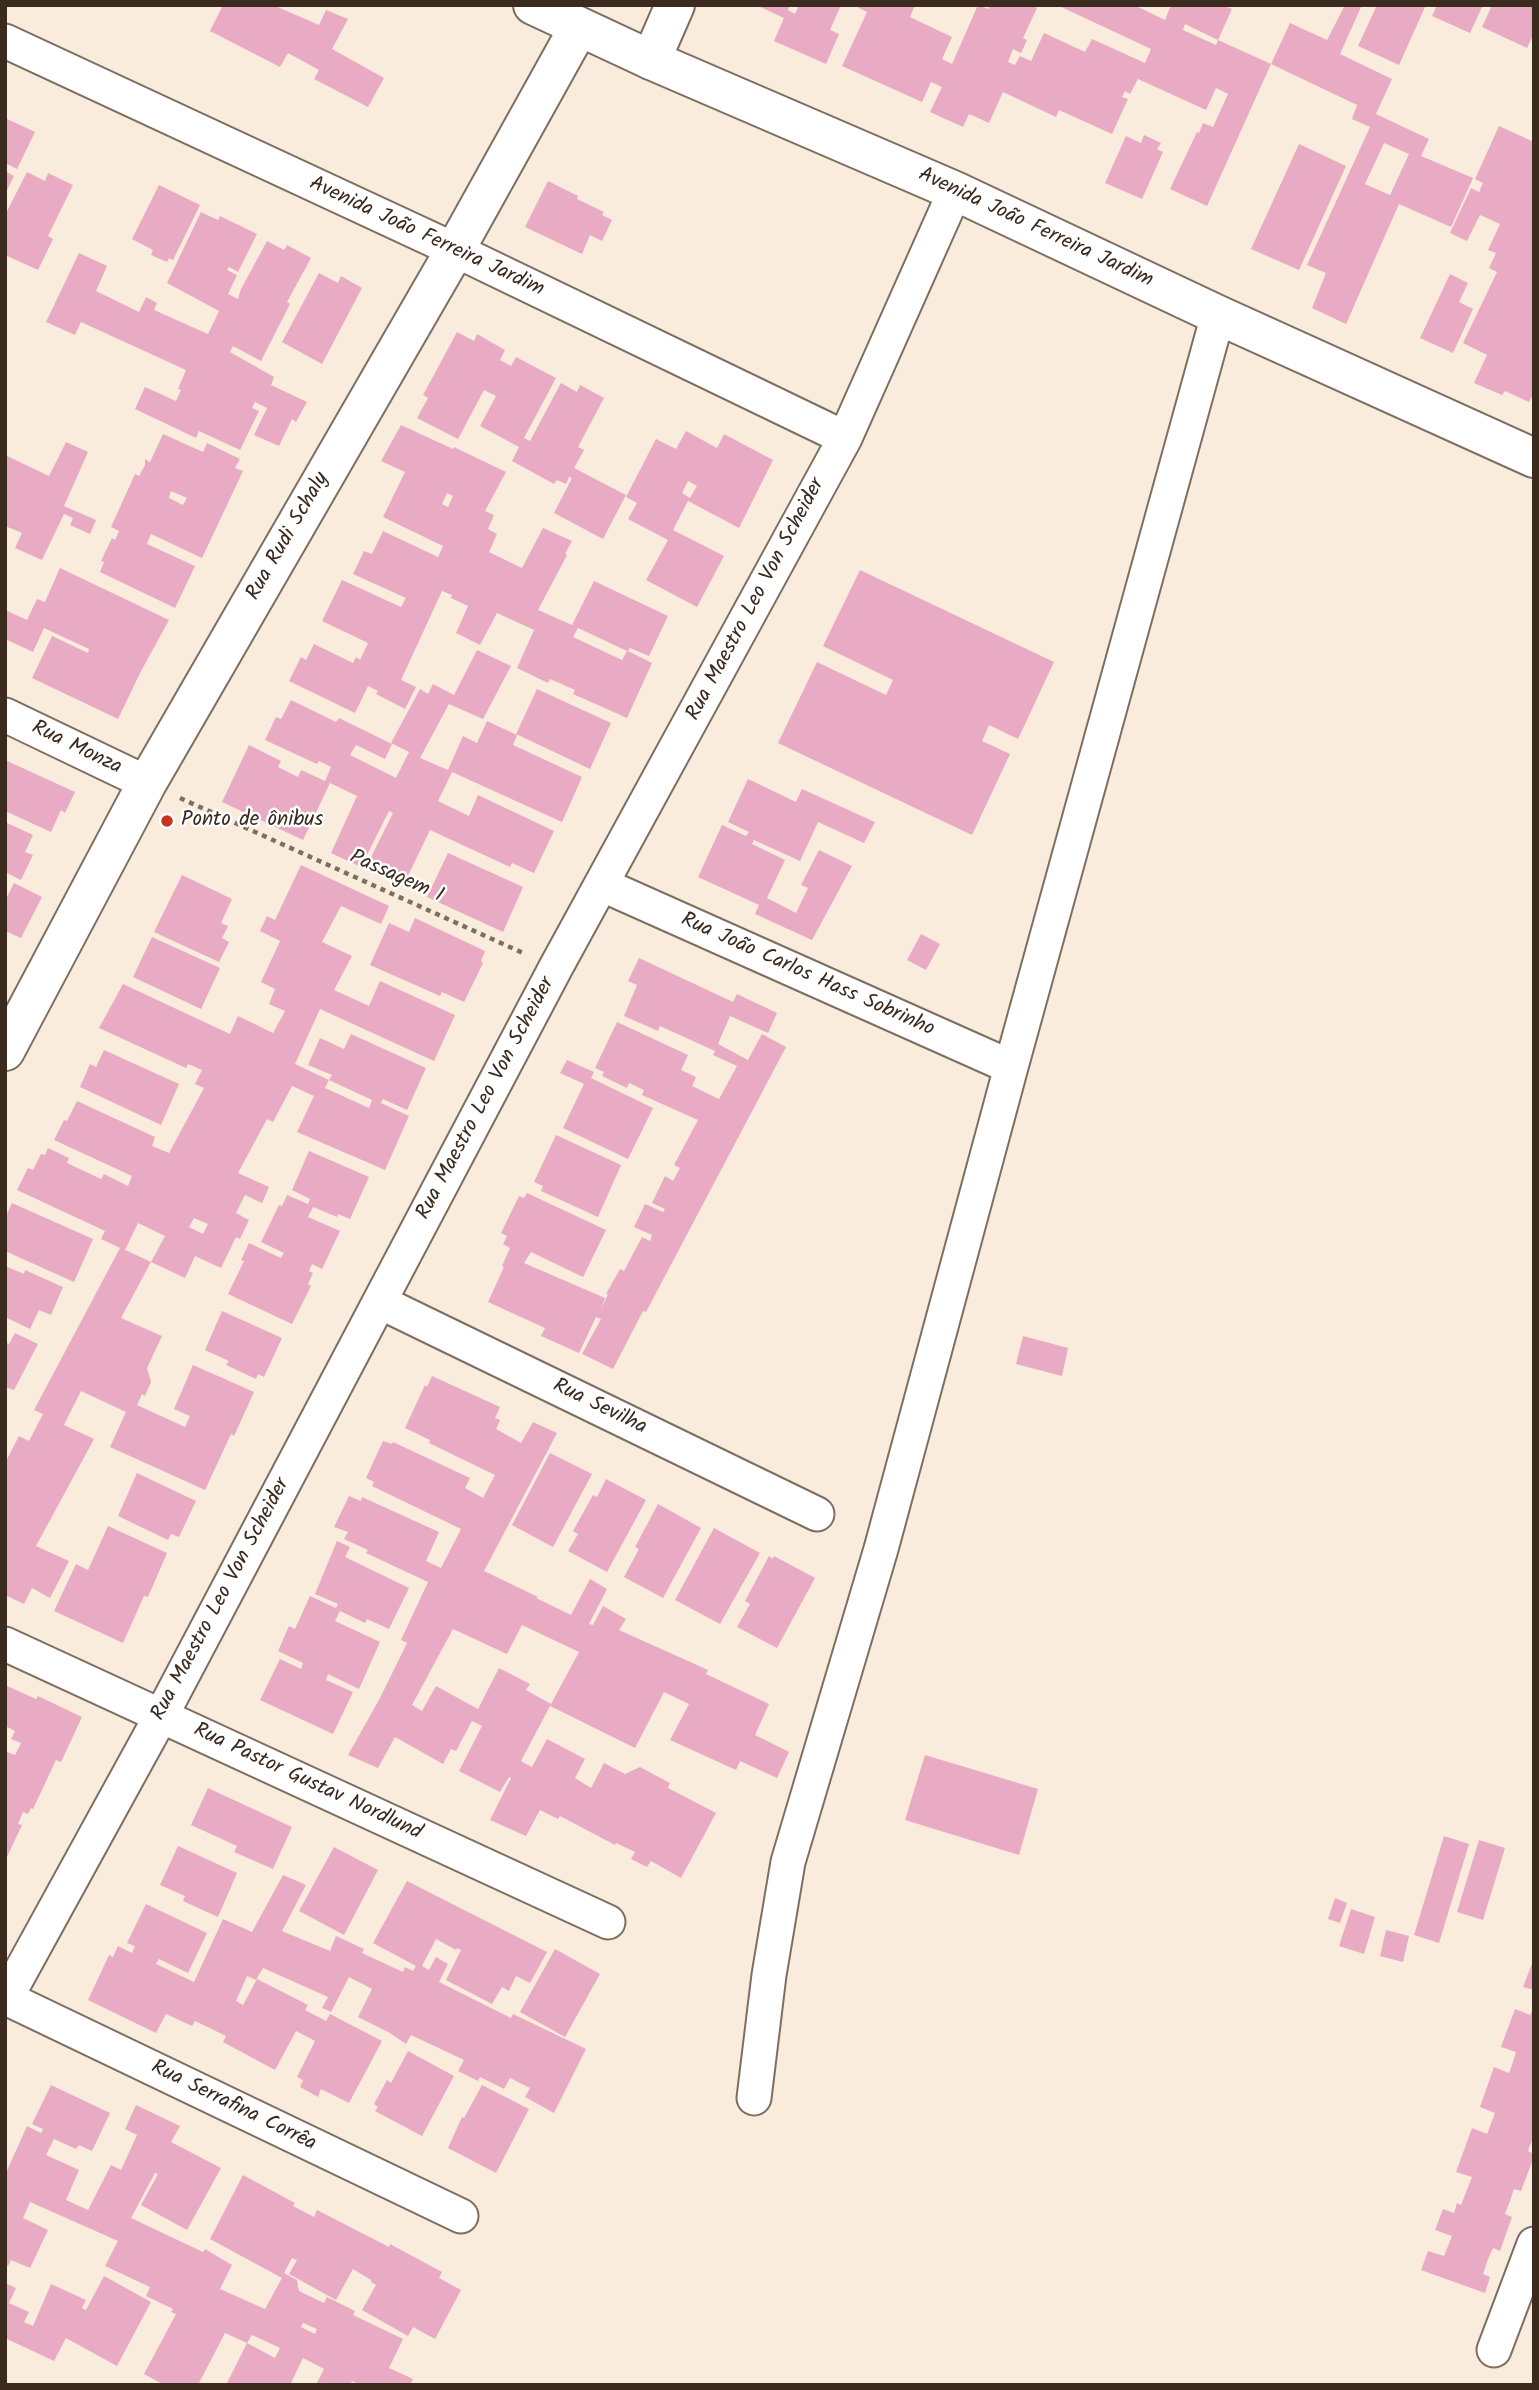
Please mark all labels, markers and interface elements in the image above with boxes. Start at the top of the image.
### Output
street label: Avenida João Ferreira Jardim [914,163,1156,295]
street label: Avenida João Ferreira Jardim [305,172,547,304]
street label: Rua Rudi Schaly [242,469,336,605]
street label: Rua Maestro Leo Von Scheider [682,475,832,725]
street label: Rua Monza [27,716,125,782]
place label: Ponto de ônibus [181,808,323,834]
marker: Ponto de ônibus [159,813,175,829]
street label: Passagem 1 [345,846,447,910]
street label: Rua João Carlos Hass Sobrinho [676,909,938,1043]
street label: Rua Maestro Leo Von Scheider [412,974,562,1224]
street label: Rua Sevilha [548,1374,650,1442]
street label: Rua Maestro Leo Von Scheider [147,1475,297,1725]
street label: Rua Pastor Gustav Nordlund [189,1719,425,1847]
street label: Rua Serrafina Corrêa [146,2056,320,2158]

